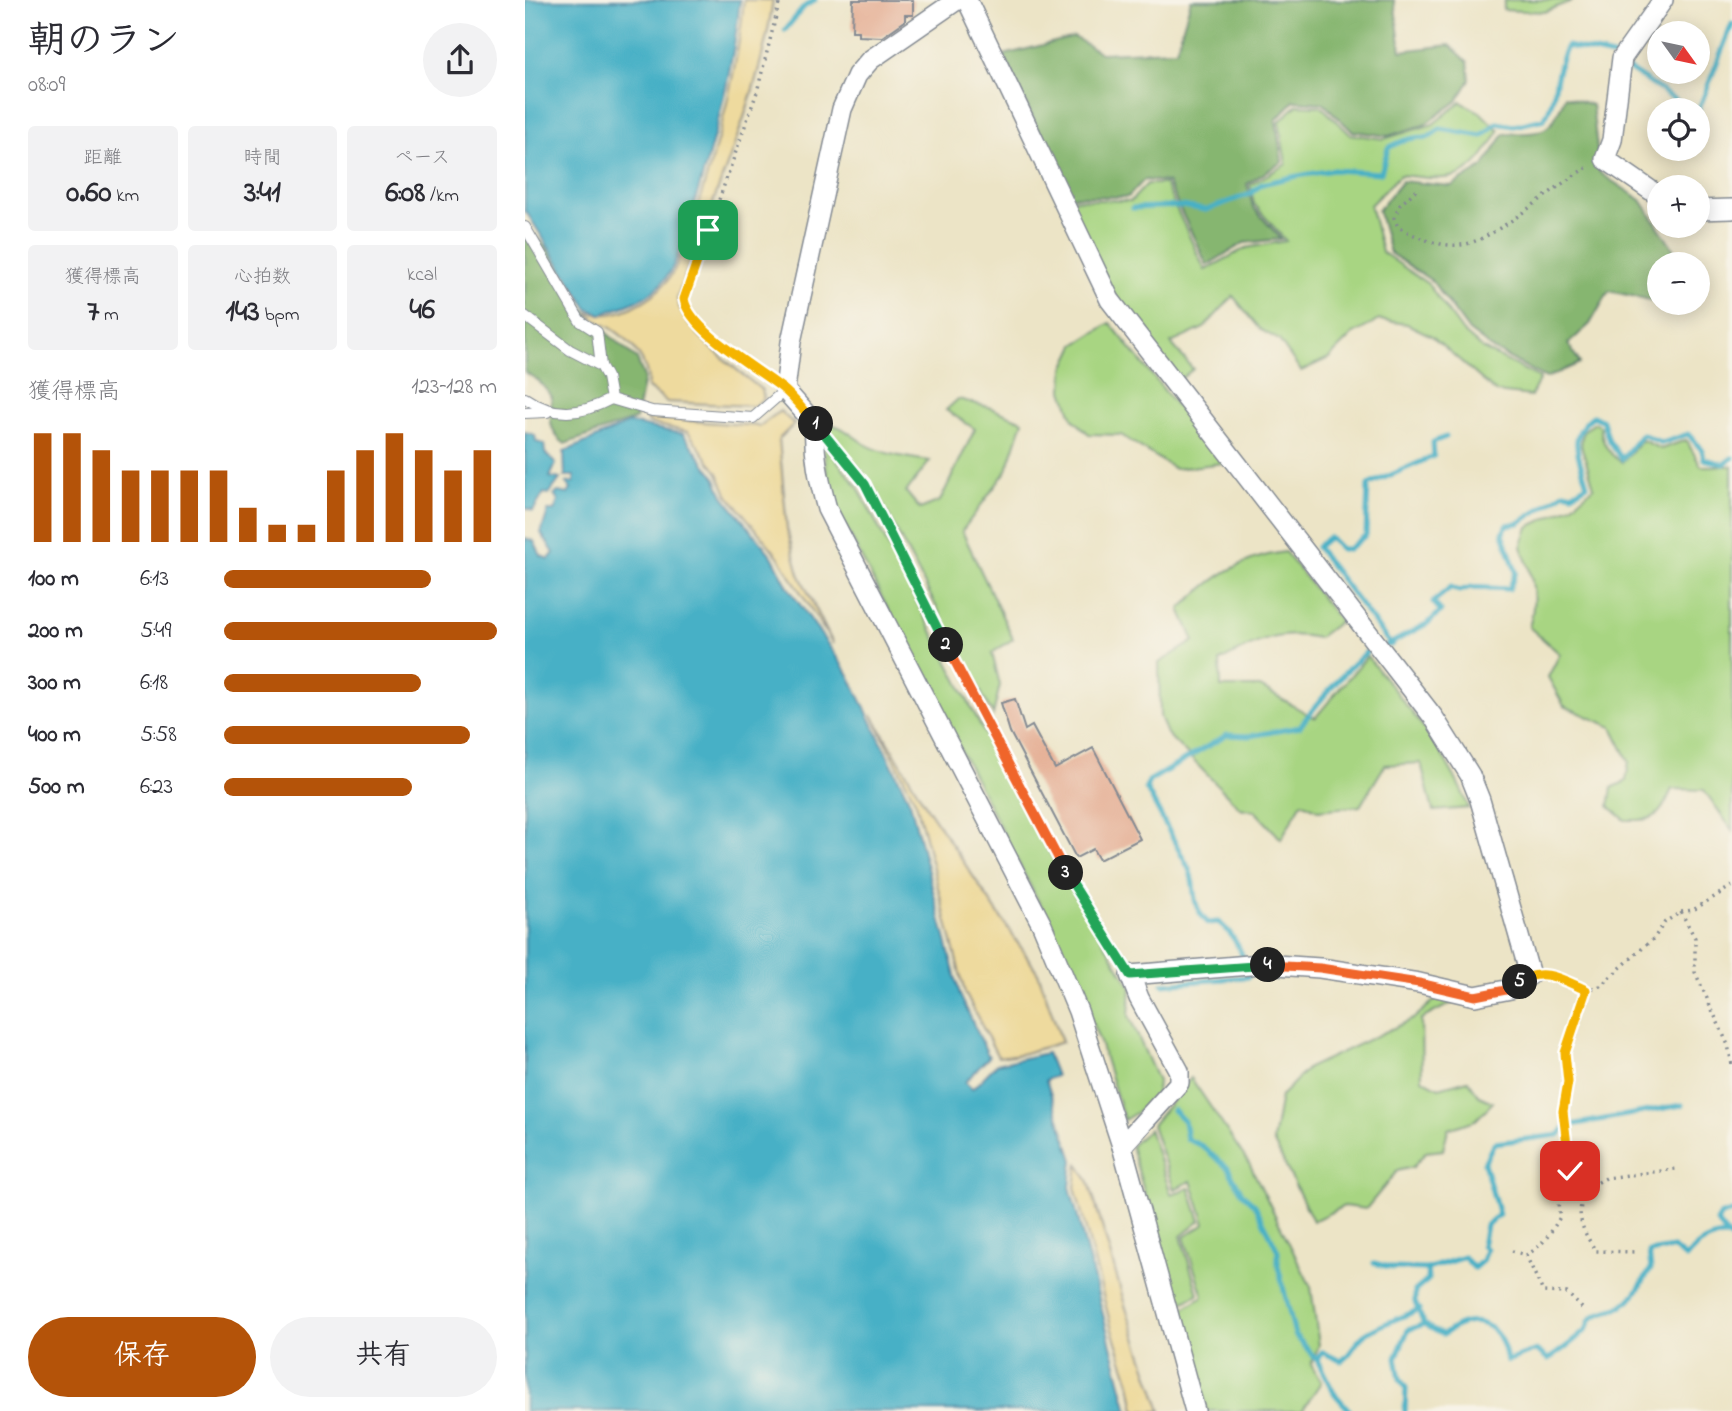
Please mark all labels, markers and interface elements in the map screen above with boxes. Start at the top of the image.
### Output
text: 朝のラン [28,15,180,71]
north arrow [1647,21,1710,84]
map controls [1647,21,1710,315]
button: share [423,23,497,97]
text: 08:09 [28,69,65,102]
button: locate [1647,98,1710,161]
text: 距離 [84,145,122,172]
text: 時間 [243,145,282,172]
text: ペース [394,145,450,172]
text: 0.60 [66,172,112,216]
text: 3:41 [244,172,281,216]
text: 6:08 [385,172,425,216]
button: + [1647,175,1710,238]
text: km [112,183,139,210]
text: /km [425,183,459,210]
pin [678,200,738,260]
icon: arrive [689,211,727,249]
button: − [1647,252,1710,315]
text: kcal [407,262,437,289]
text: 獲得標高 [65,264,141,291]
text: 心拍数 [234,264,291,291]
text: 46 [409,289,435,333]
text: 7 [87,291,99,335]
text: 143 [225,291,260,335]
text: m [99,302,119,329]
text: bpm [260,302,300,329]
text: 123–128 m [411,371,497,404]
text: 獲得標高 [28,376,120,409]
pin: 1 [799,406,833,442]
text: 1 [812,410,819,437]
text: 100 m [28,563,79,596]
text: 6:13 [140,563,169,596]
text: 200 m [28,615,83,648]
text: 5:49 [140,615,172,648]
pin: 2 [929,628,963,662]
text: 2 [941,631,950,658]
text: 300 m [28,667,81,700]
text: 6:18 [140,667,168,700]
text: 400 m [28,719,81,752]
text: 5:58 [140,719,177,752]
text: 500 m [28,771,85,804]
text: 6:23 [140,771,173,804]
pin: 3 [1049,856,1083,890]
text: 3 [1062,859,1069,886]
pin: 4 [1251,948,1285,982]
text: 4 [1264,951,1271,978]
pin: 5 [1503,964,1537,1000]
text: 5 [1514,968,1525,995]
pin [1540,1141,1600,1201]
icon: check [1551,1152,1589,1190]
button: 保存 [28,1317,256,1397]
button: 共有 [270,1317,497,1397]

